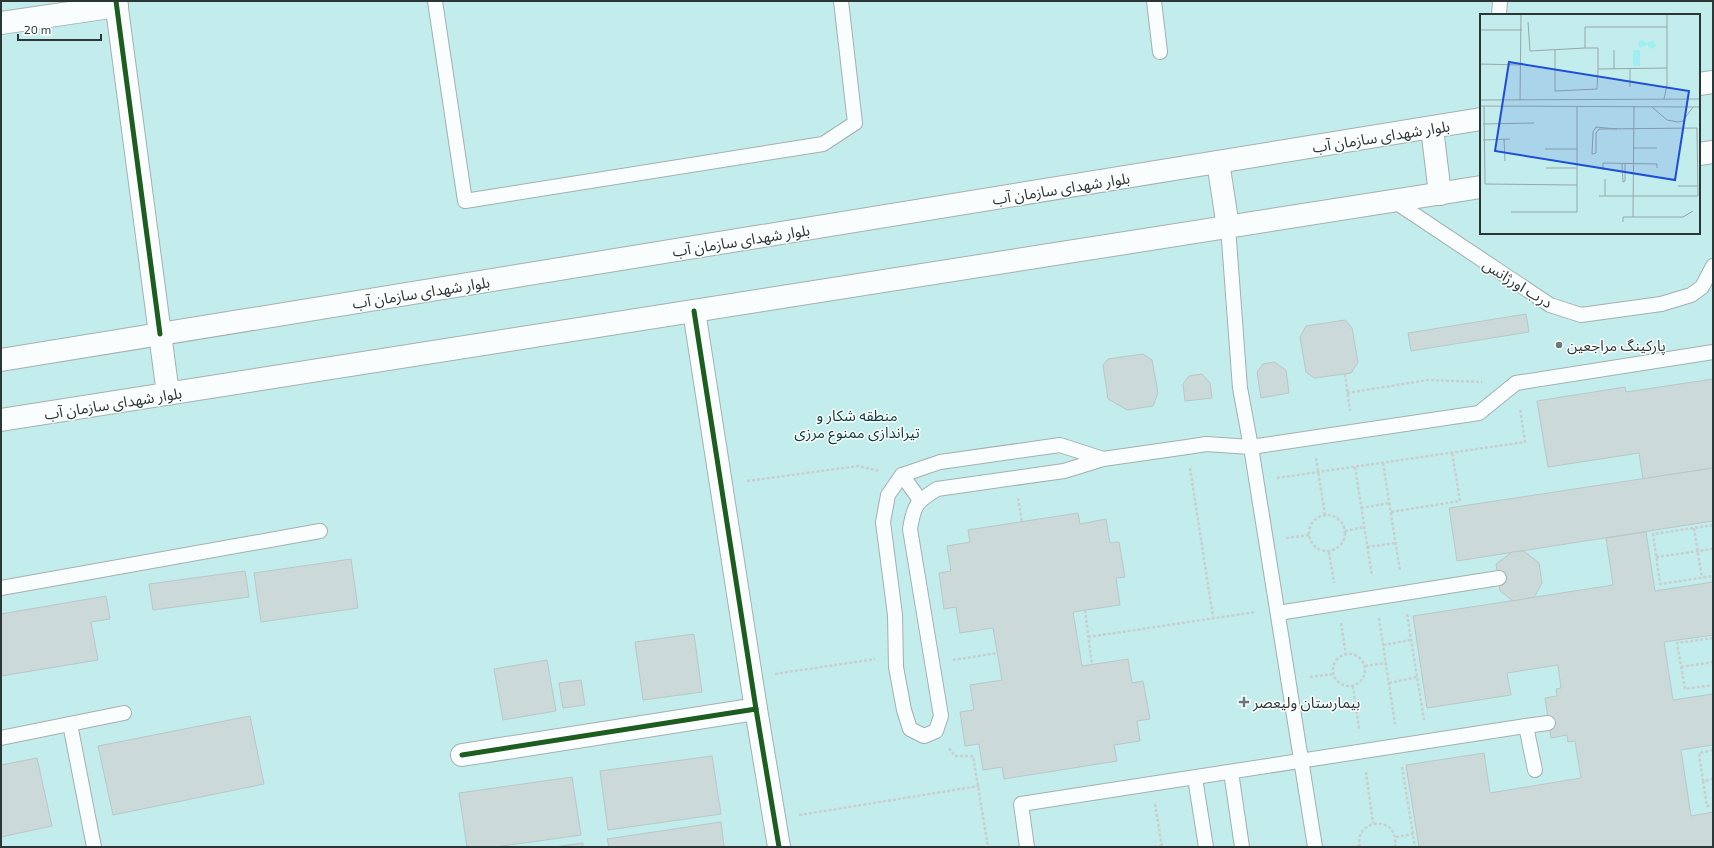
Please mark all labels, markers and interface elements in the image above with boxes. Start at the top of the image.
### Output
inset map [1480,14,1700,234]
scale bar [18,16,101,42]
text: 20 m [24,22,51,36]
street label: بلوار شهدای سازمان آب [1311,116,1451,157]
street label: بلوار شهدای سازمان آب [991,168,1131,209]
street label: بلوار شهدای سازمان آب [671,220,811,261]
street label: درب اورژانس [1479,255,1556,312]
street label: بلوار شهدای سازمان آب [351,272,491,313]
place label: پارکینگ مراجعین [1567,336,1666,356]
marker: پارکینگ مراجعین [1554,340,1564,350]
street label: بلوار شهدای سازمان آب [43,383,183,424]
park label: منطقه شکار و تیراندازی ممنوع مرزی [794,406,920,445]
place label: بیمارستان ولیعصر [1252,693,1360,712]
marker: بیمارستان ولیعصر [1238,696,1250,708]

